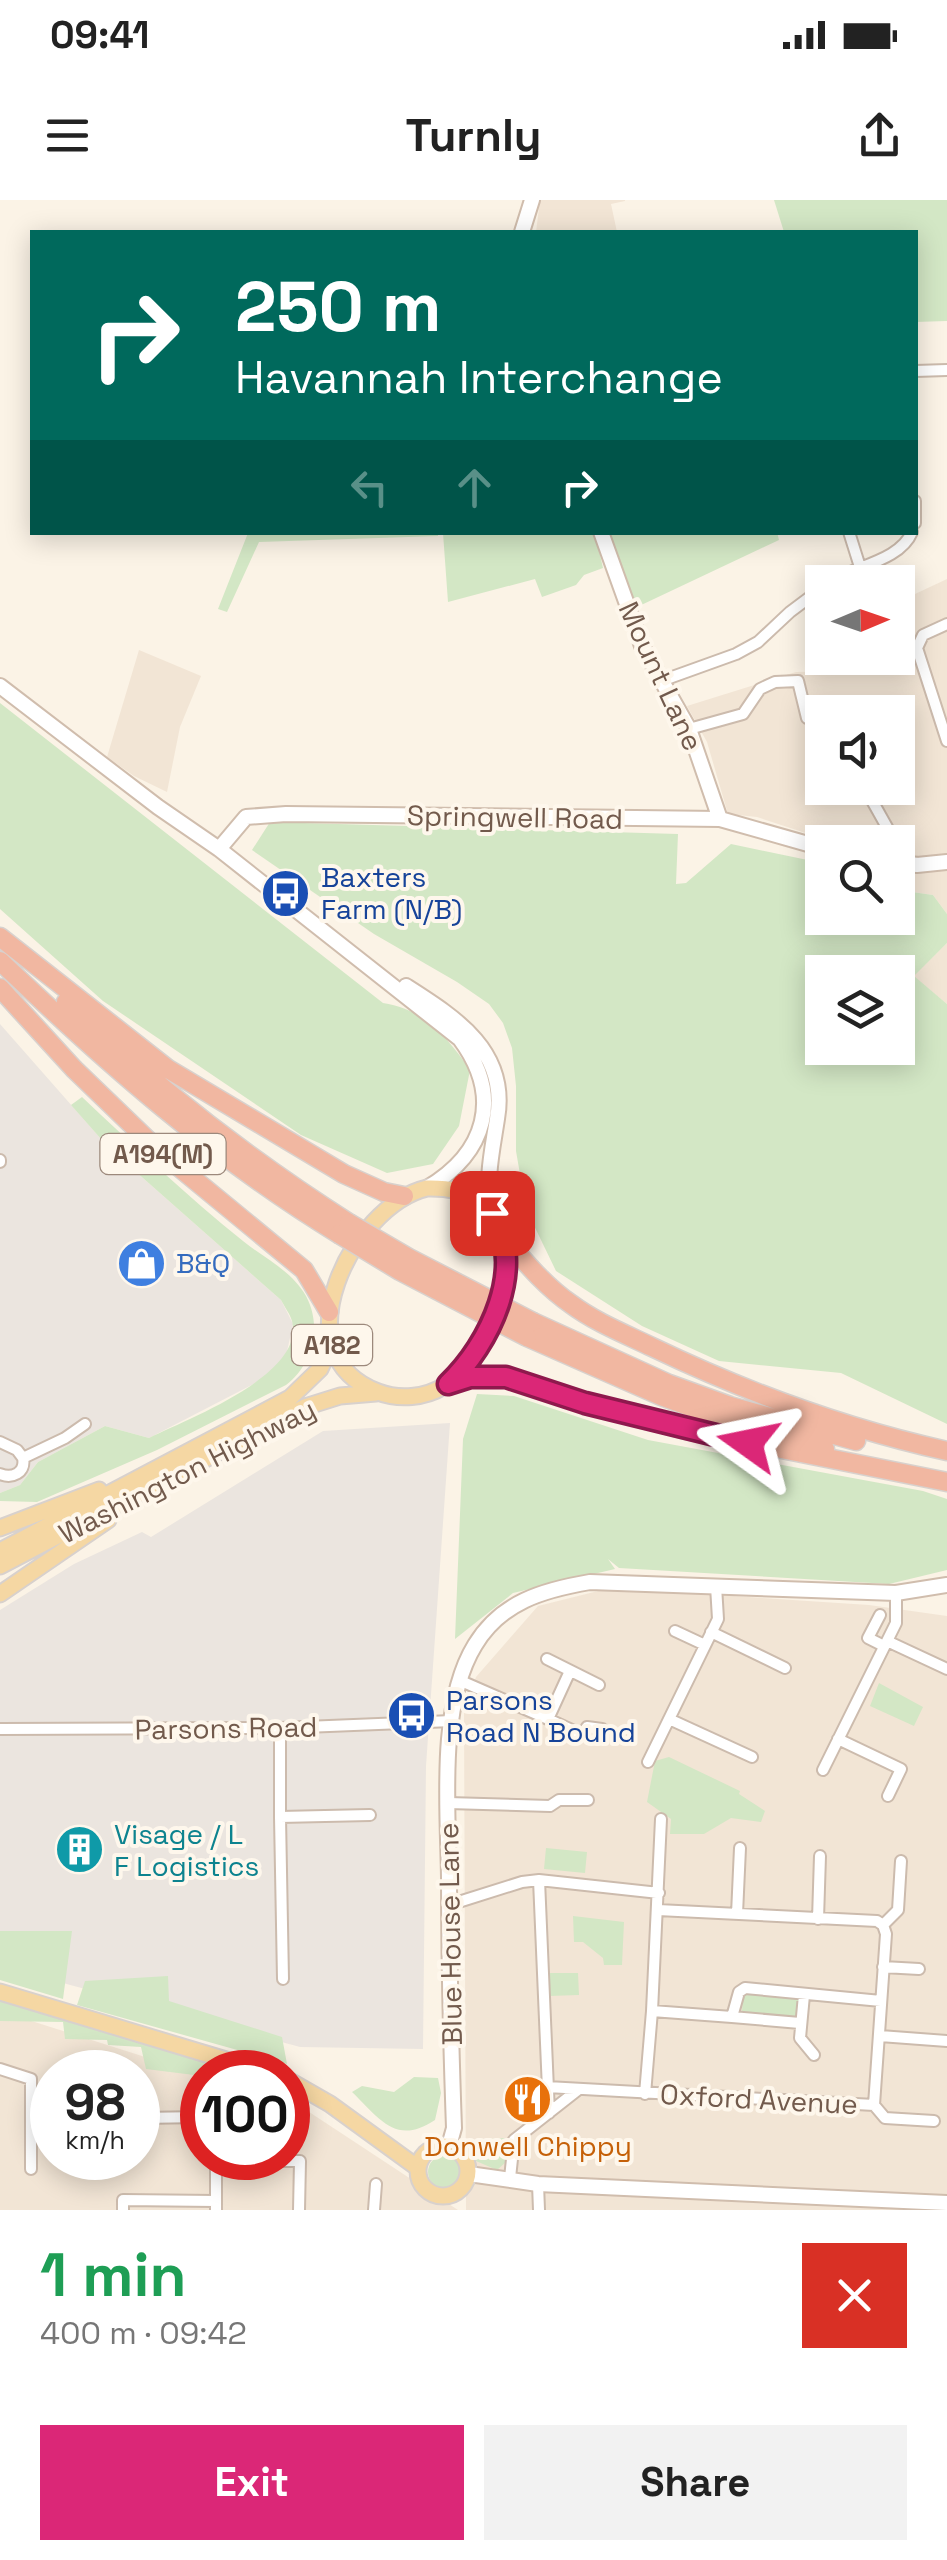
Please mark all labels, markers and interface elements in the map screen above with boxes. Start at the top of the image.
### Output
text: 09:41 [50,11,149,59]
text: Turnly [405,107,542,164]
icon: menu [40,108,95,163]
icon: share [852,108,907,163]
text: 250 m [235,262,442,351]
icon: right [70,270,200,400]
text: Havannah Interchange [235,349,723,406]
icon: left [342,460,397,515]
icon: ahead [447,460,502,515]
icon: right [552,460,607,515]
north arrow [805,565,915,675]
map controls [805,565,915,1065]
street label: Mount Lane [611,596,711,756]
button: sound [805,695,915,805]
street label: Springwell Road [407,797,623,837]
button: search [805,825,915,935]
place label: Baxters Farm (N/B) [321,859,462,927]
bus stop icon: Baxters Farm (N/B) [260,867,312,919]
button: layers [805,955,915,1065]
road number: A194(M) [100,1134,226,1174]
pin [450,1171,535,1256]
icon: arrive [465,1186,520,1241]
shop icon: B&Q [115,1237,167,1289]
place label: B&Q [176,1245,230,1281]
road number: A182 [292,1325,372,1365]
street label: Washington Highway [53,1391,321,1551]
position arrow [696,1391,800,1495]
place label: Parsons Road N Bound [446,1682,636,1750]
bus stop icon: Parsons Road N Bound [385,1690,437,1742]
street label: Parsons Road [134,1708,318,1748]
place label: Visage / L F Logistics [114,1816,259,1884]
street label: Blue House Lane [430,1822,470,2046]
building icon: Visage / L F Logistics [53,1824,105,1876]
speed limit sign: 100 [180,2050,310,2180]
text: 98 [65,2071,125,2135]
restaurant icon: Donwell Chippy [502,2073,554,2125]
street label: Oxford Avenue [659,2076,859,2122]
text: km/h [65,2124,125,2156]
place label: Donwell Chippy [424,2128,632,2164]
text: 1 min [40,2237,187,2314]
button: close [802,2243,907,2348]
text: 400 m · 09:42 [40,2313,247,2353]
button: Exit [40,2425,464,2540]
button: Share [484,2425,907,2540]

